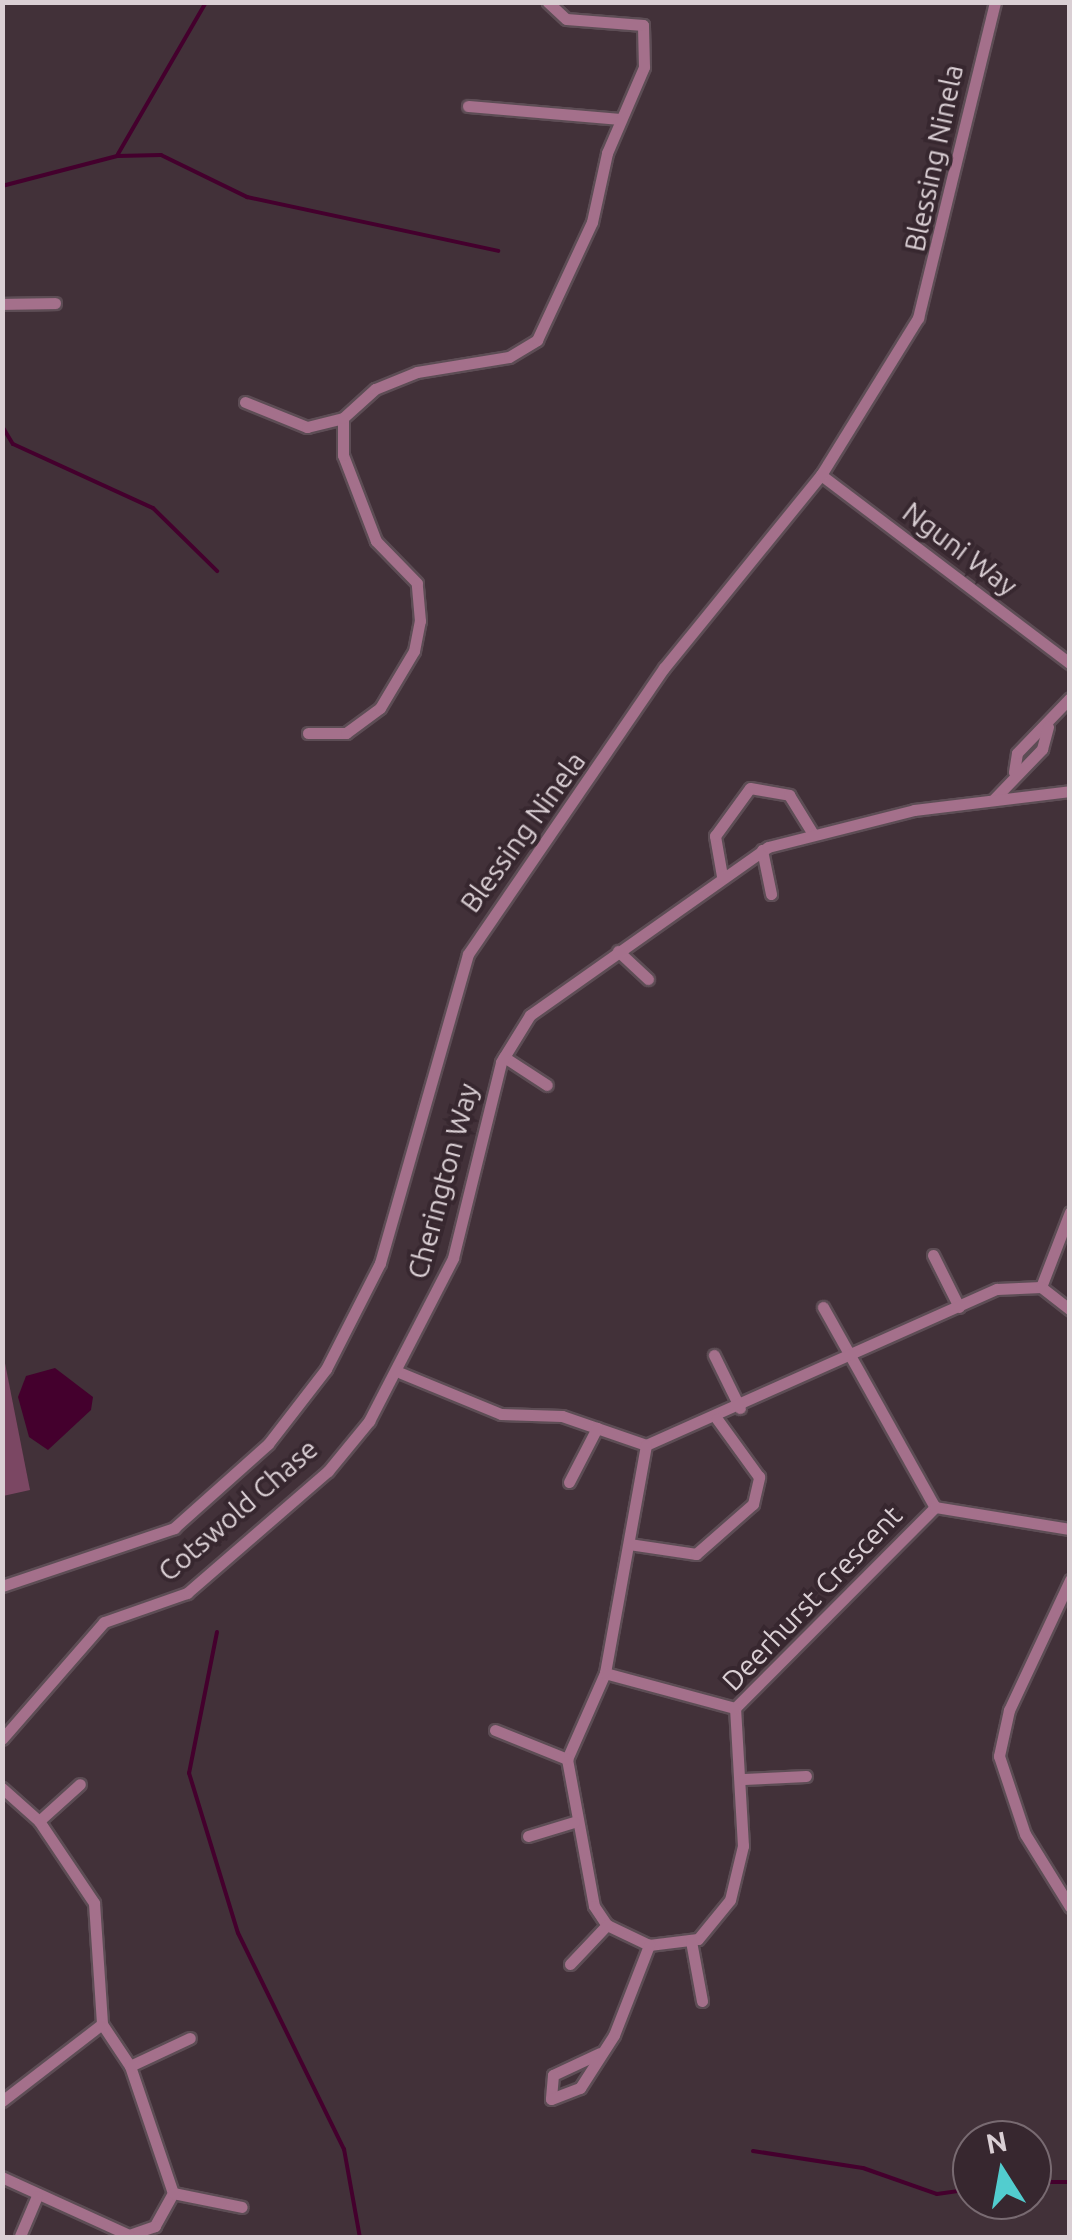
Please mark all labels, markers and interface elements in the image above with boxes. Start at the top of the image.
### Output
street label: Blessing Ninela [898,61,970,255]
street label: Nguni Way [896,495,1024,603]
street label: Blessing Ninela [454,745,592,919]
street label: Cherington Way [401,1080,485,1282]
street label: Cotswold Chase [151,1432,325,1588]
street label: Deerhurst Crescent [715,1499,909,1697]
north arrow [952,2120,1052,2220]
text: N [983,2125,1010,2159]

